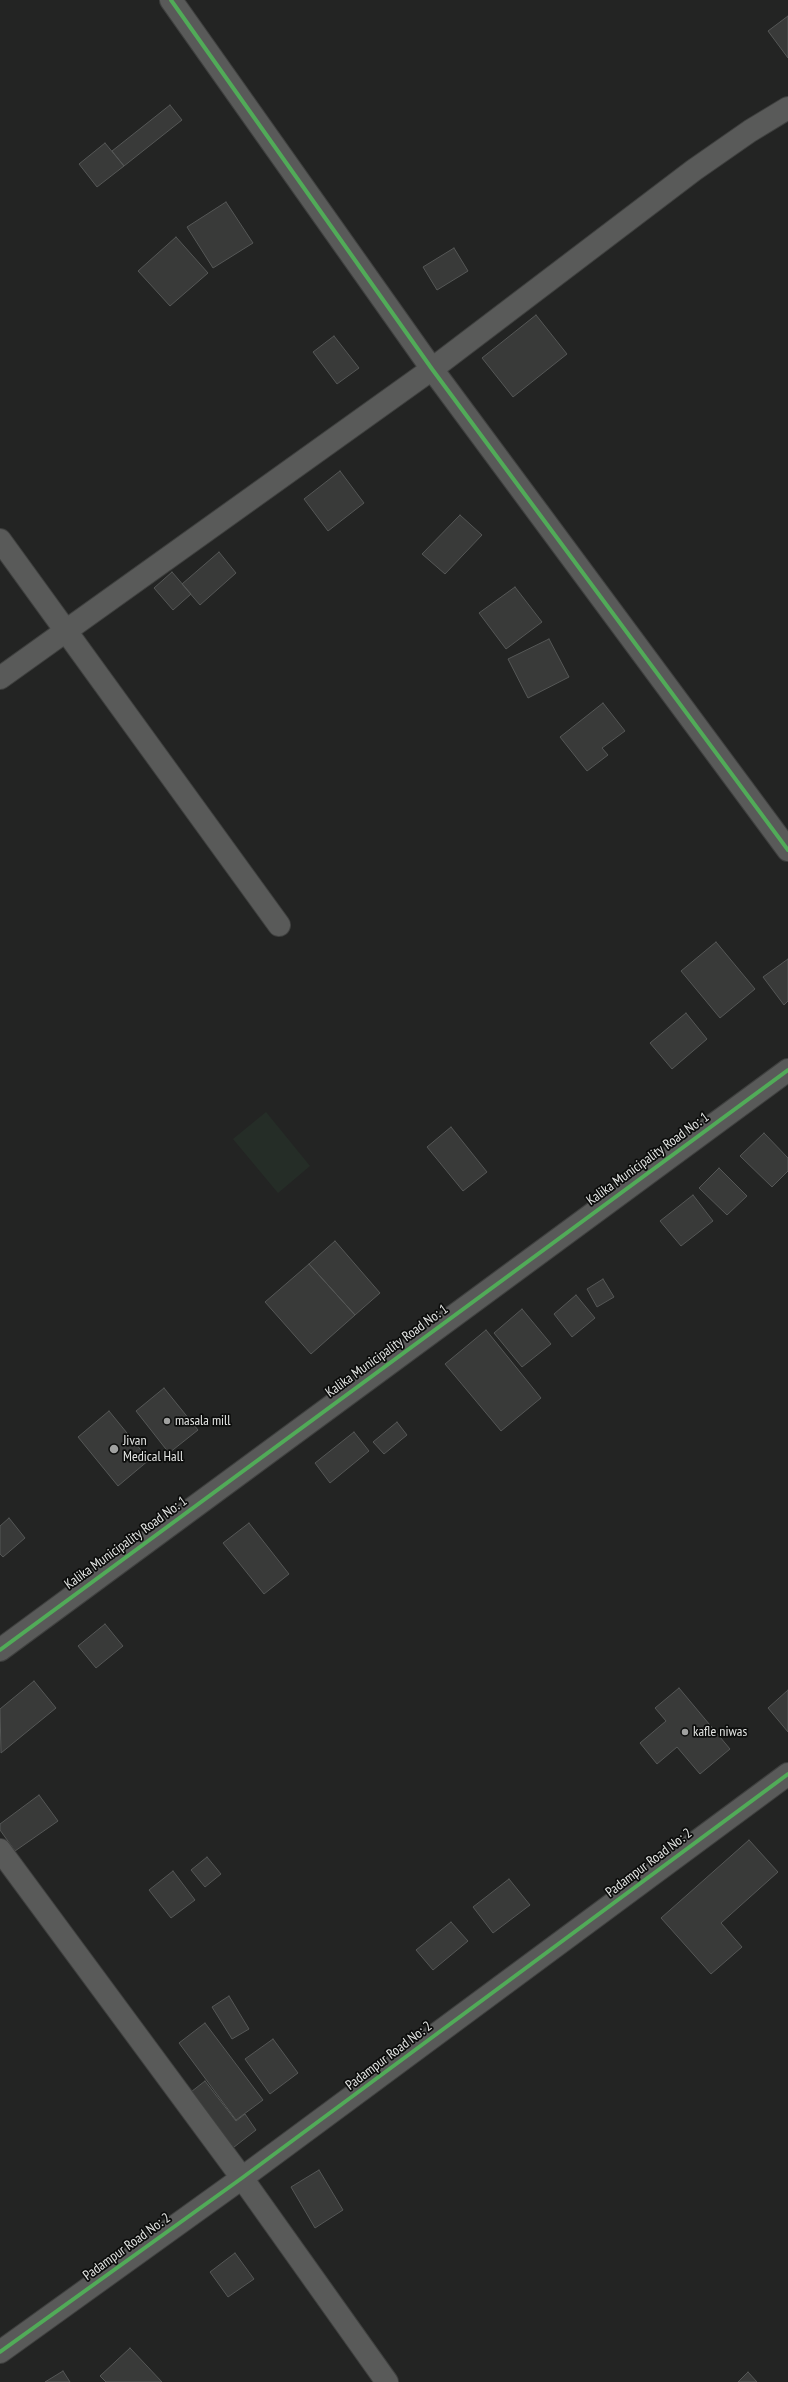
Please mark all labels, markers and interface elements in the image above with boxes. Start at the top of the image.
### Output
street label: Kalika Municipality Road No: 1 [583,1109,713,1209]
street label: Kalika Municipality Road No: 1 [322,1301,452,1401]
place label: masala mill [175,1413,231,1429]
marker: masala mill [162,1416,172,1426]
place label: Jivan Medical Hall [123,1433,183,1466]
marker: Jivan Medical Hall [108,1443,120,1455]
street label: Kalika Municipality Road No: 1 [61,1493,191,1593]
place label: kafle niwas [693,1724,747,1740]
marker: kafle niwas [680,1727,690,1737]
street label: Padampur Road No: 2 [602,1825,696,1901]
street label: Padampur Road No: 2 [342,2018,436,2094]
street label: Padampur Road No: 2 [80,2210,174,2284]

